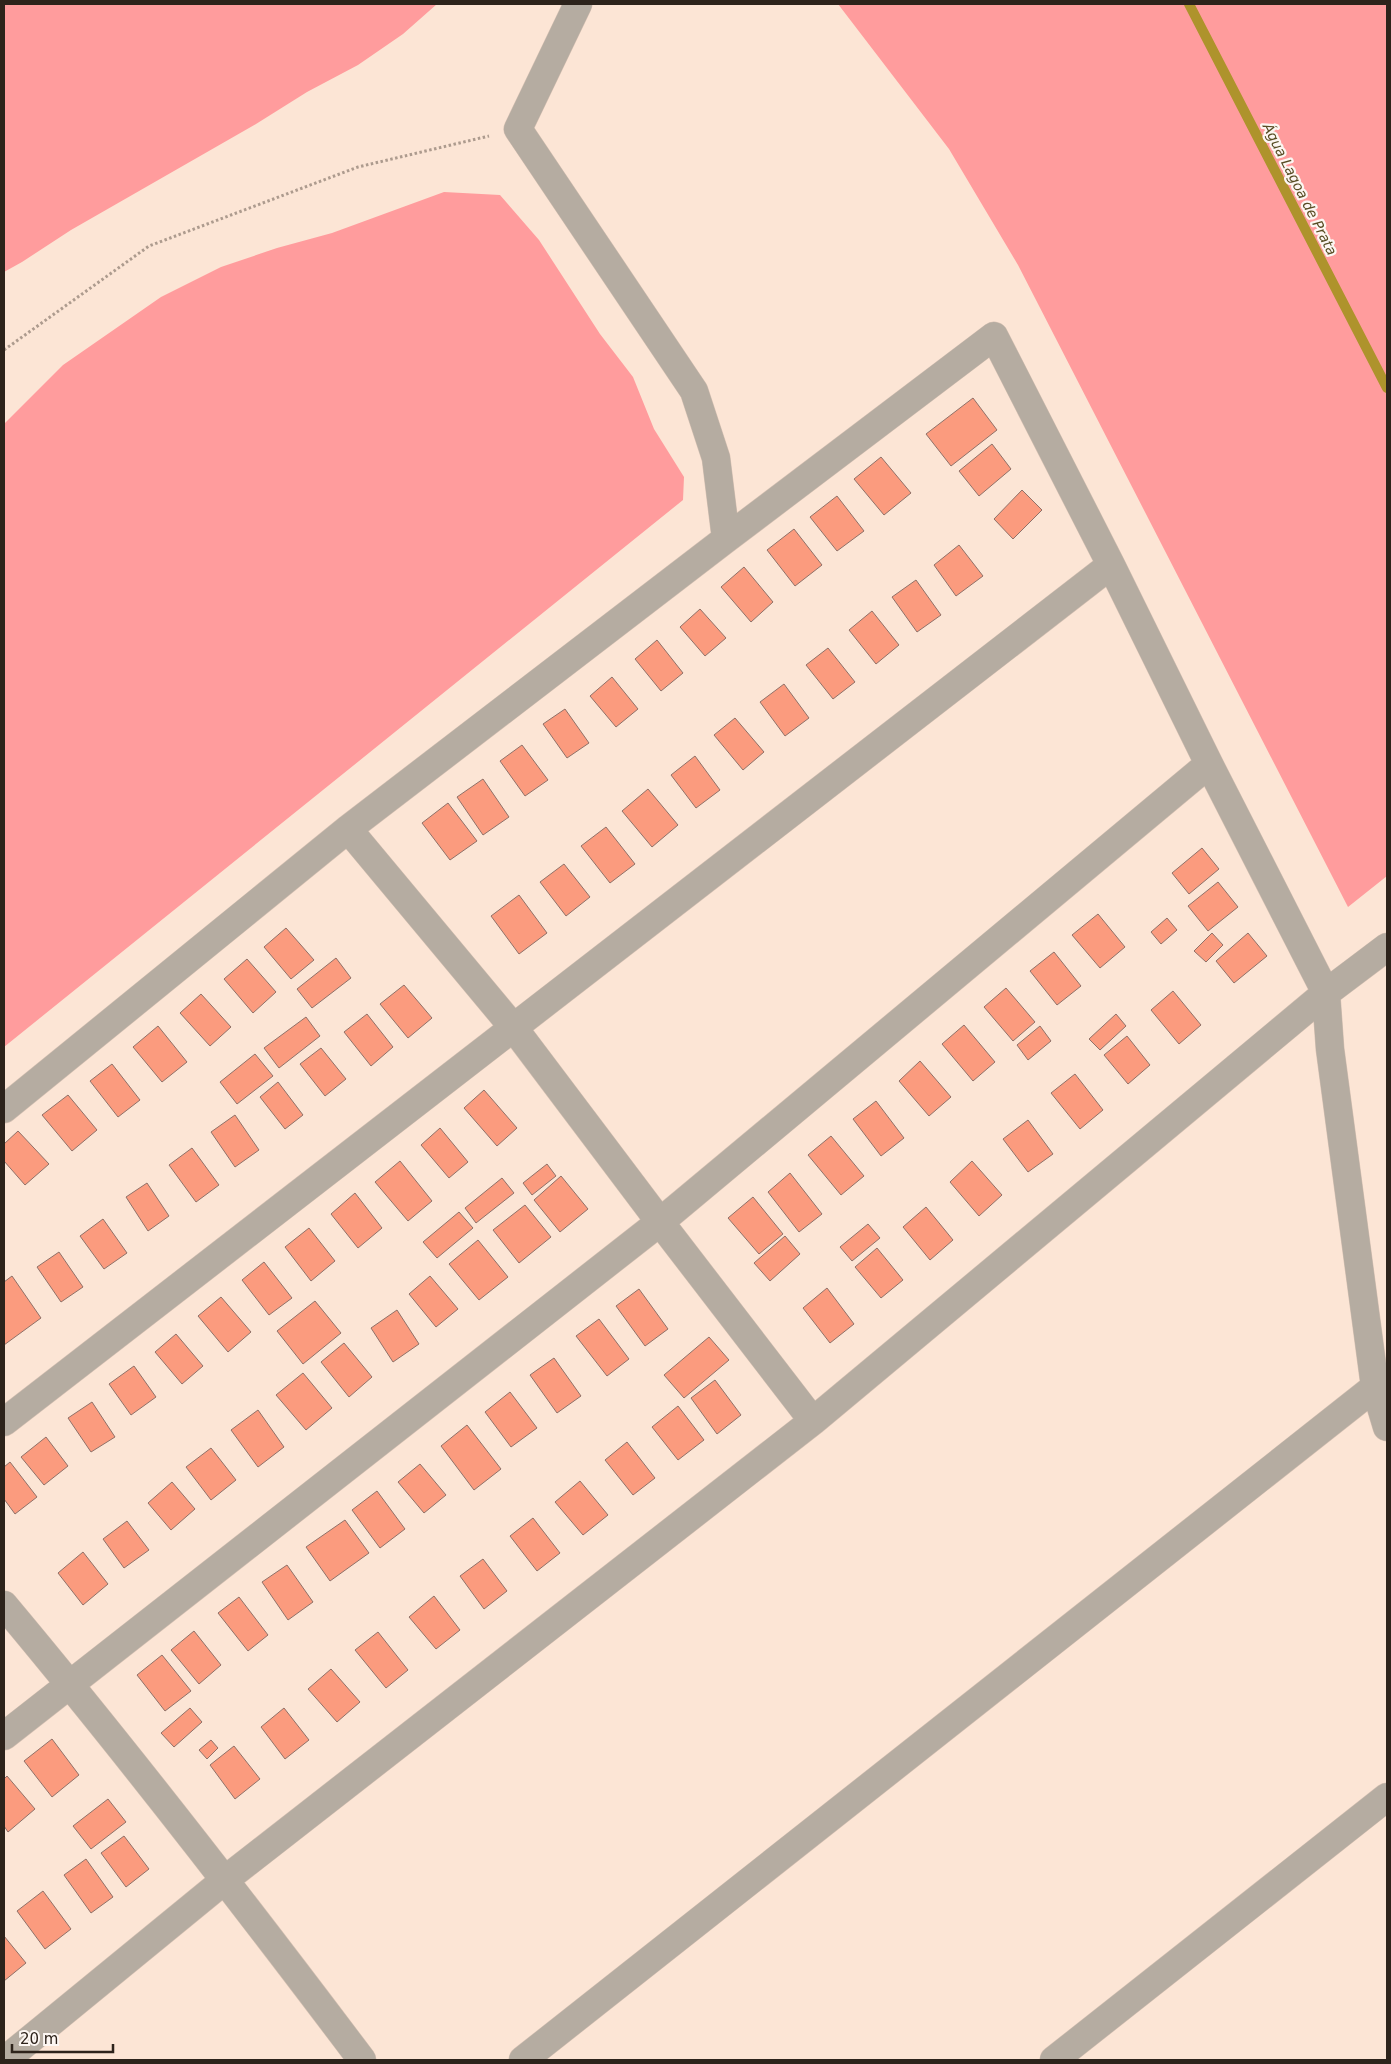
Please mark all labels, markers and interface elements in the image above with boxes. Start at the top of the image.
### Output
water label: Água Lagoa de Prata [1259,119,1340,258]
scale bar [12,2022,114,2054]
text: 20 m [20,2030,58,2048]

